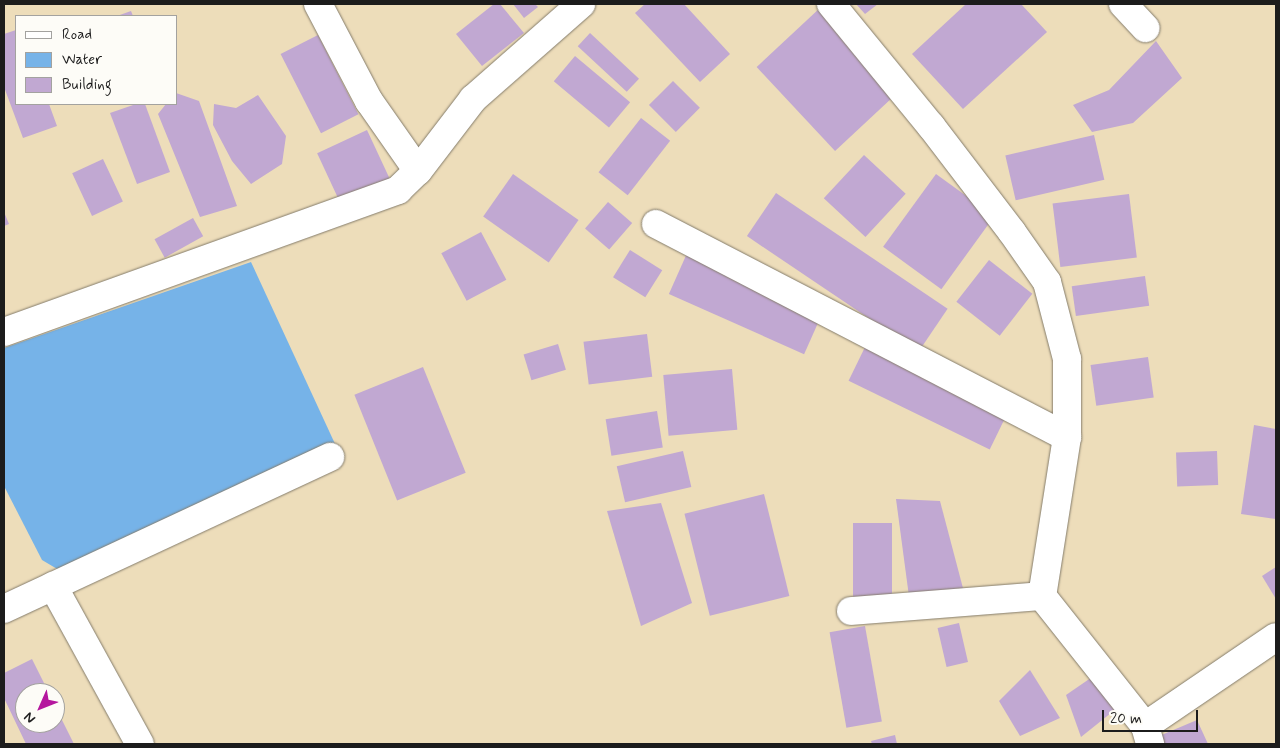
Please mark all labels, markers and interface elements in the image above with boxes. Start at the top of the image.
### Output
legend [15,15,178,105]
text: Road [62,25,92,45]
text: Water [62,50,102,70]
text: Building [62,75,112,95]
north arrow [15,683,65,733]
scale bar [1105,700,1201,732]
text: N [20,708,40,727]
text: 20 m [1110,709,1142,729]

